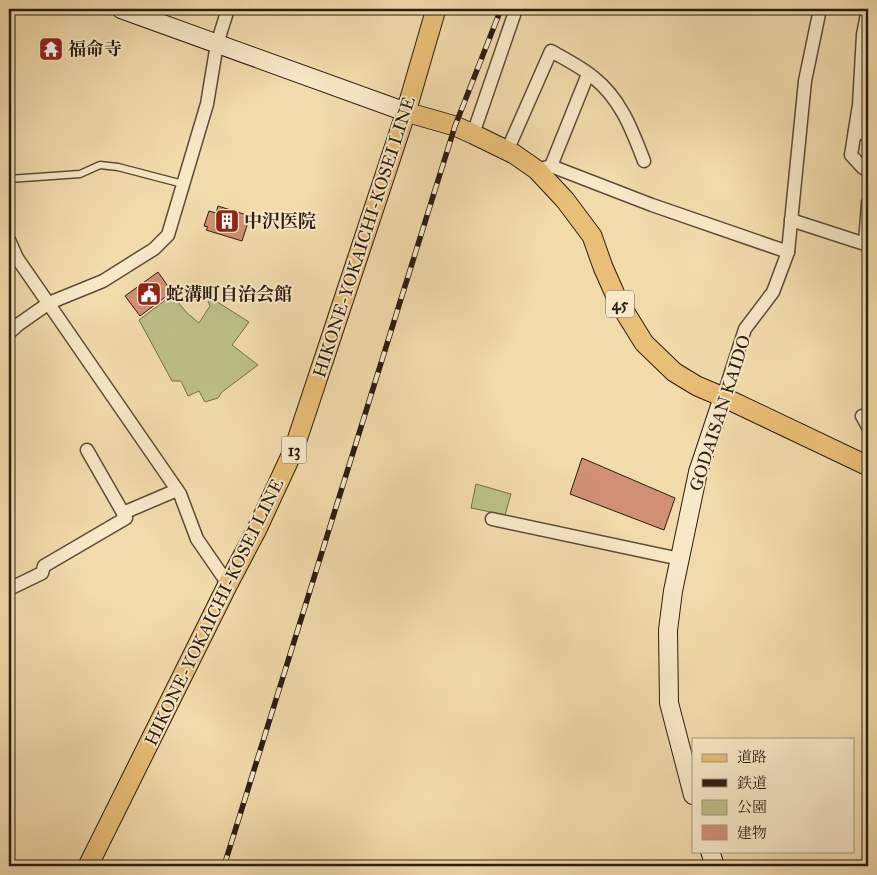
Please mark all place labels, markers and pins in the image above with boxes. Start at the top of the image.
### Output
temple icon: 福命寺 [38,36,64,62]
place label: 福命寺 [68,38,122,60]
building icon: 中沢医院 [214,208,240,234]
place label: 中沢医院 [244,210,316,232]
public building icon: 蛇溝町自治会館 [136,281,162,307]
place label: 蛇溝町自治会館 [166,283,292,305]

